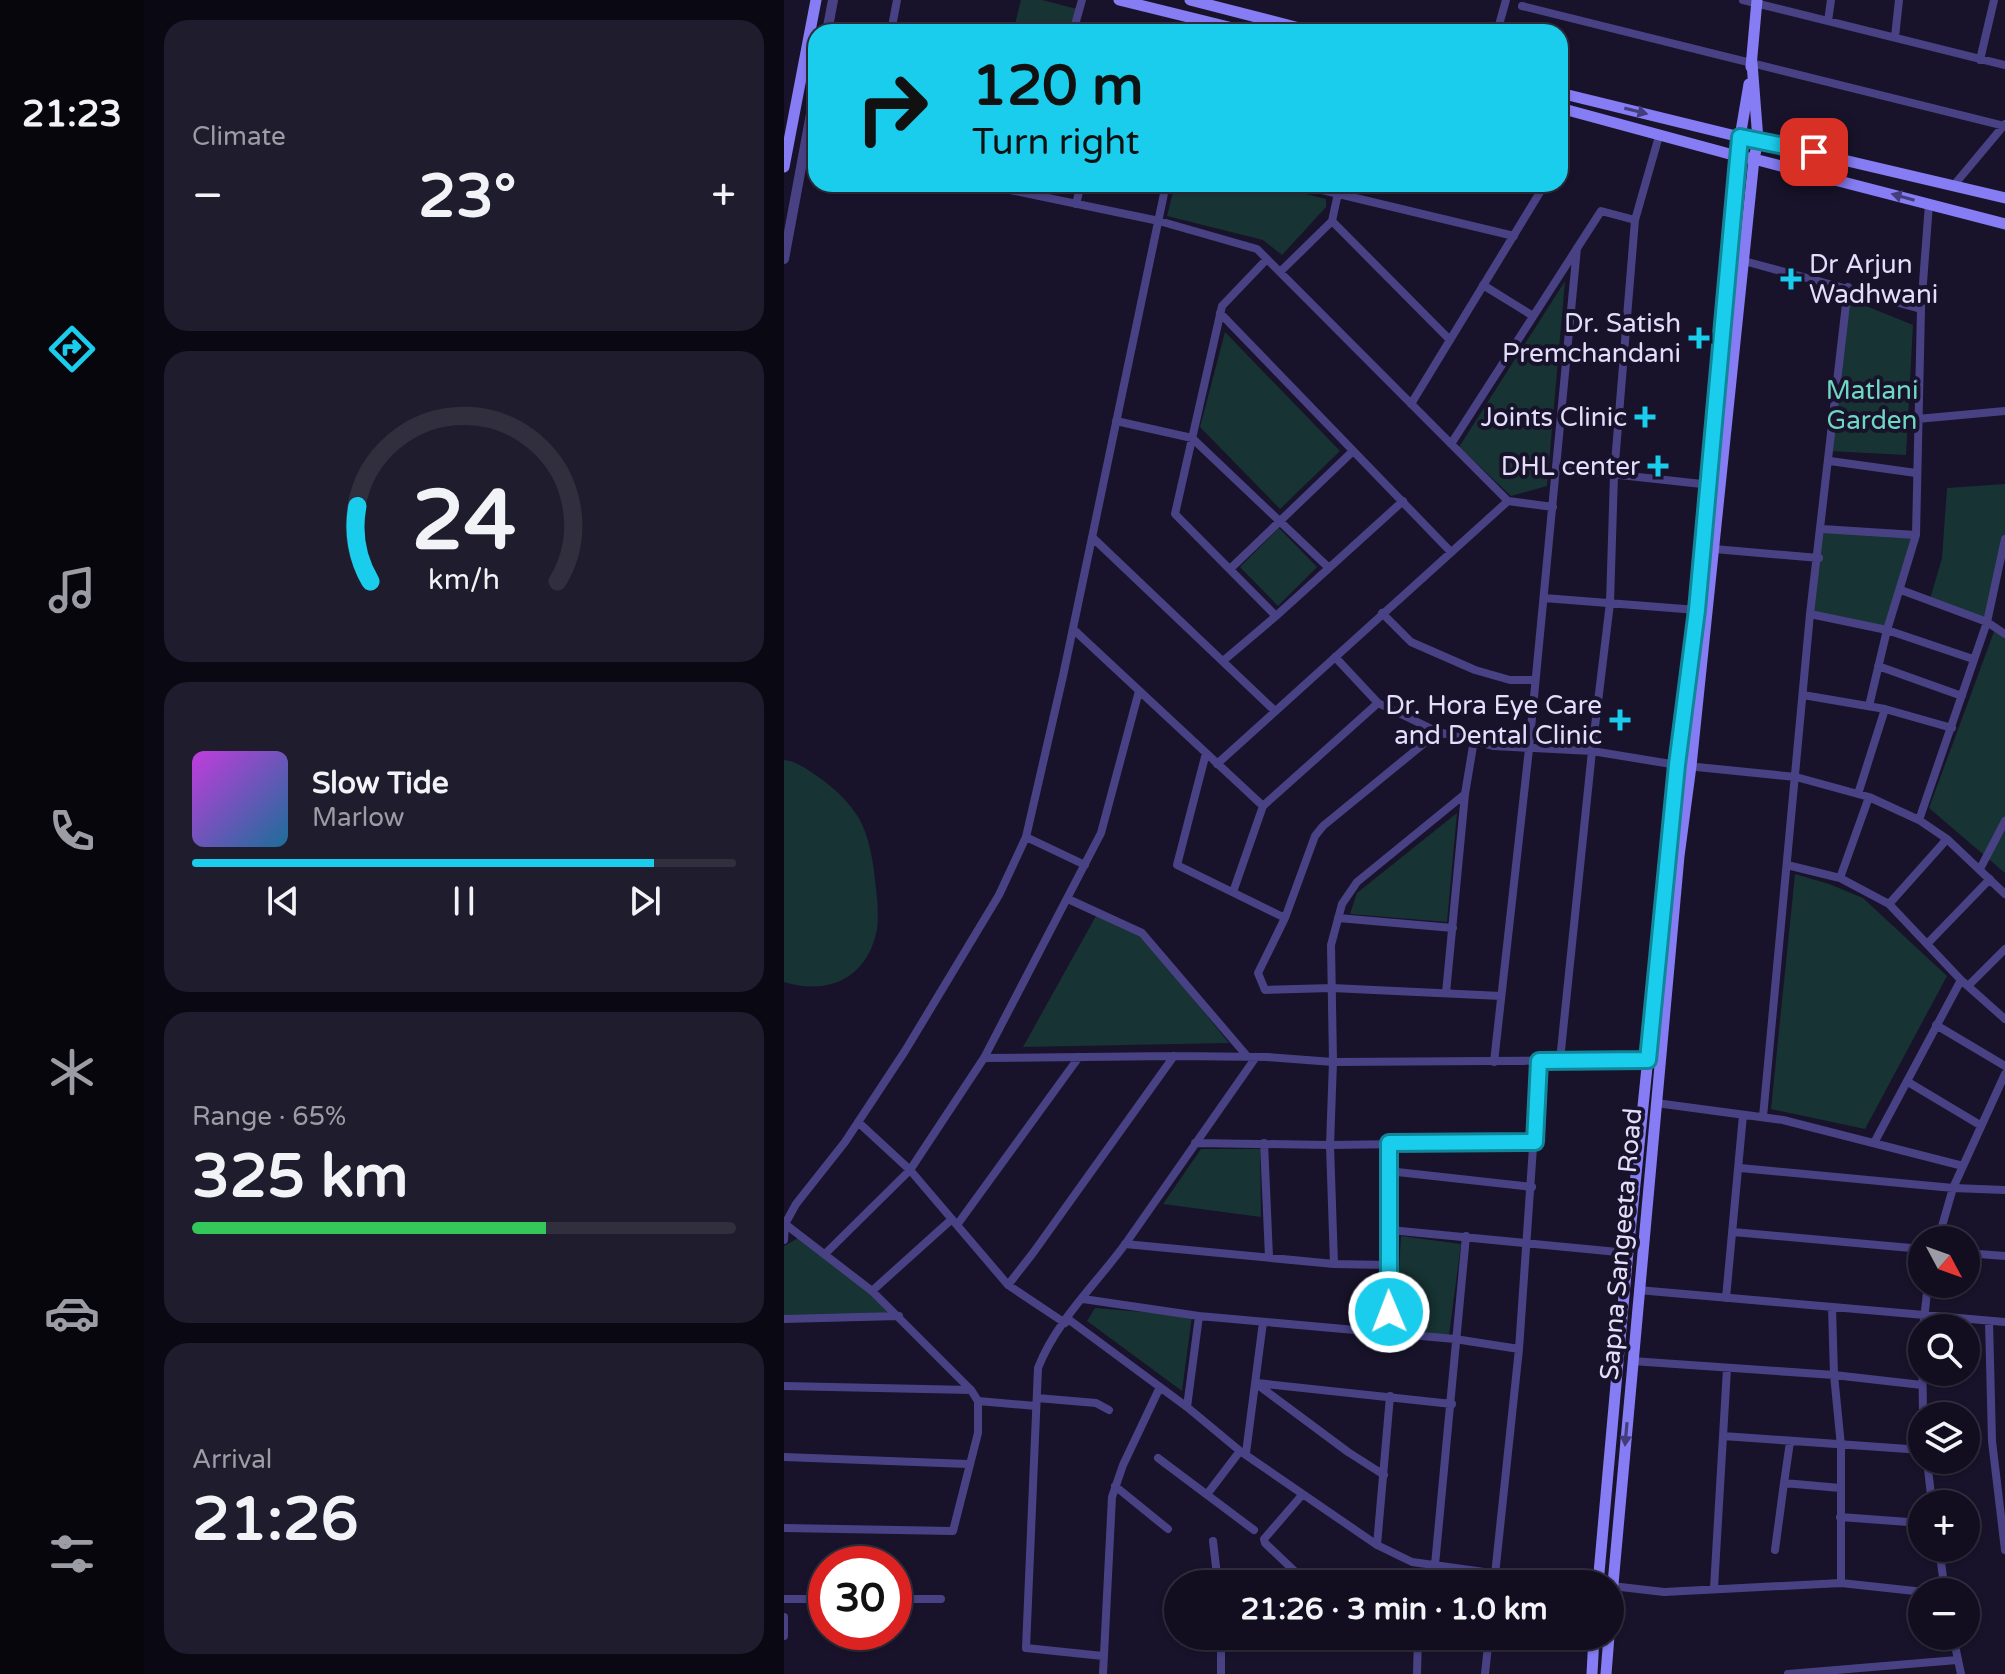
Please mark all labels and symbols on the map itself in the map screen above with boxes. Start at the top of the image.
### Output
one-way arrow [1623,105,1648,118]
pin [1780,118,1848,186]
one-way arrow [1890,190,1915,202]
place label: Dr Arjun Wadhwani [1809,249,1938,310]
marker: Dr Arjun Wadhwani [1780,268,1802,290]
place label: Dr. Satish Premchandani [1502,308,1681,369]
marker: Dr. Satish Premchandani [1688,327,1710,349]
park label: Matlani Garden [1826,375,1918,436]
place label: Joints Clinic [1481,402,1627,433]
marker: Joints Clinic [1634,406,1656,428]
place label: DHL center [1501,451,1640,482]
marker: DHL center [1647,455,1669,477]
place label: Dr. Hora Eye Care and Dental Clinic [1385,690,1602,751]
marker: Dr. Hora Eye Care and Dental Clinic [1609,709,1631,731]
street label: Sapna Sangeeta Road [1594,1107,1648,1381]
north arrow [1908,1226,1980,1298]
position arrow [1347,1270,1431,1354]
one-way arrow [1619,1422,1632,1447]
speed limit sign: 30 [808,1546,912,1650]

